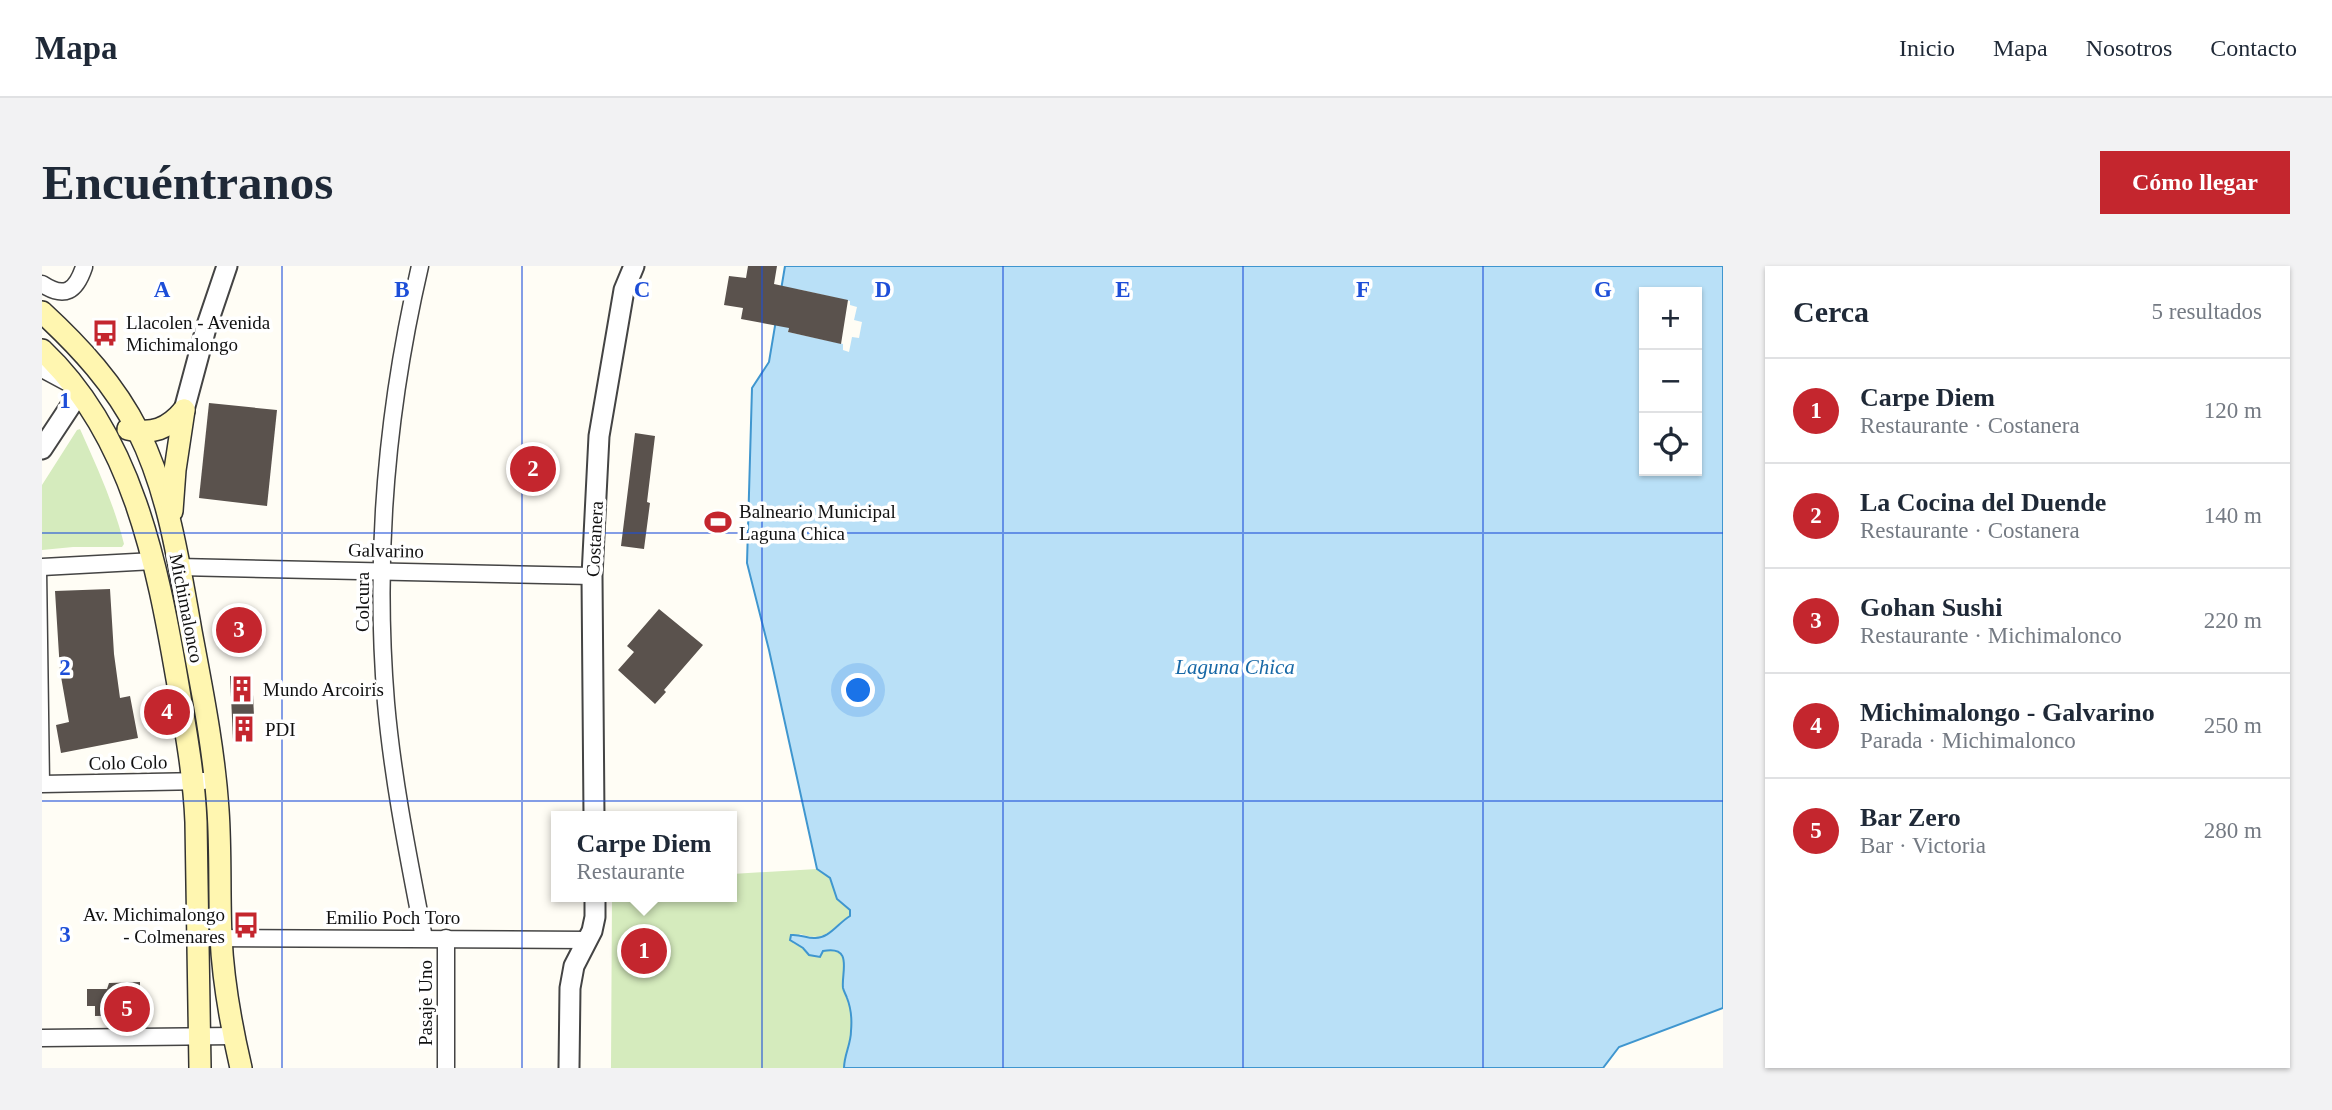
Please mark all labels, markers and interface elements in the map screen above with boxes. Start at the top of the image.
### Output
text: Mapa [35,30,118,66]
text: Inicio [1899,35,1955,61]
text: Mapa [1993,35,2048,61]
text: Nosotros [2086,35,2172,61]
text: Contacto [2210,35,2297,61]
button: Cómo llegar [2100,151,2290,214]
text: Encuéntranos [42,155,333,210]
text: A [154,277,171,302]
text: B [394,277,410,302]
text: C [634,277,650,302]
text: D [875,277,891,302]
text: E [1115,277,1131,302]
text: F [1356,277,1370,302]
text: G [1594,277,1612,302]
map controls [1639,287,1702,476]
button: + [1639,287,1702,350]
text: Cerca [1793,295,1869,328]
text: 5 resultados [2151,299,2262,324]
place label: Llacolen - Avenida Michimalongo [126,312,271,355]
bus stop icon: Llacolen - Avenida Michimalongo [90,318,120,348]
button: − [1639,350,1702,413]
text: Carpe Diem [1860,383,1995,412]
text: 1 [59,388,71,413]
text: 1 [1810,398,1822,423]
text: 120 m [2204,398,2262,423]
button: locate [1639,413,1702,476]
text: Restaurante · Costanera [1860,413,2080,438]
pin: 2 [510,443,556,495]
text: La Cocina del Duende [1860,488,2106,517]
street label: Costanera [582,500,607,578]
place label: Balneario Municipal Laguna Chica [739,501,896,544]
text: 2 [1810,503,1822,528]
text: 140 m [2204,503,2262,528]
sports icon: Balneario Municipal Laguna Chica [703,507,733,537]
text: Restaurante · Costanera [1860,518,2080,543]
street label: Galvarino [348,539,424,562]
street label: Michimalonco [166,552,207,664]
street label: Colcura [352,571,373,632]
text: Gohan Sushi [1860,593,2002,622]
pin: 3 [216,604,262,656]
text: 3 [1810,608,1822,633]
text: 220 m [2204,608,2262,633]
text: Restaurante · Michimalonco [1860,623,2122,648]
text: 2 [59,655,71,680]
water label: Laguna Chica [1174,655,1295,679]
your location [841,673,875,707]
building icon: Mundo Arcoiris [227,674,257,704]
place label: Mundo Arcoiris [263,679,384,700]
pin: 4 [144,686,190,738]
text: Michimalongo - Galvarino [1860,698,2155,727]
text: 4 [1810,713,1822,738]
text: 250 m [2204,713,2262,738]
building icon: PDI [229,714,259,744]
place label: PDI [265,719,296,740]
text: Parada · Michimalonco [1860,728,2076,753]
street label: Colo Colo [89,751,168,774]
text: Bar Zero [1860,803,1961,832]
popup [551,811,737,902]
text: 5 [1810,818,1822,843]
text: 280 m [2204,818,2262,843]
text: Carpe Diem [576,829,712,858]
text: Bar · Victoria [1860,833,1986,858]
text: Restaurante [576,859,685,884]
place label: Av. Michimalongo - Colmenares [83,904,225,947]
street label: Emilio Poch Toro [326,907,460,928]
bus stop icon: Av. Michimalongo - Colmenares [231,910,261,940]
text: 3 [59,922,71,947]
pin: 1 [621,925,667,977]
street label: Pasaje Uno [415,960,436,1046]
pin: 5 [104,983,150,1035]

